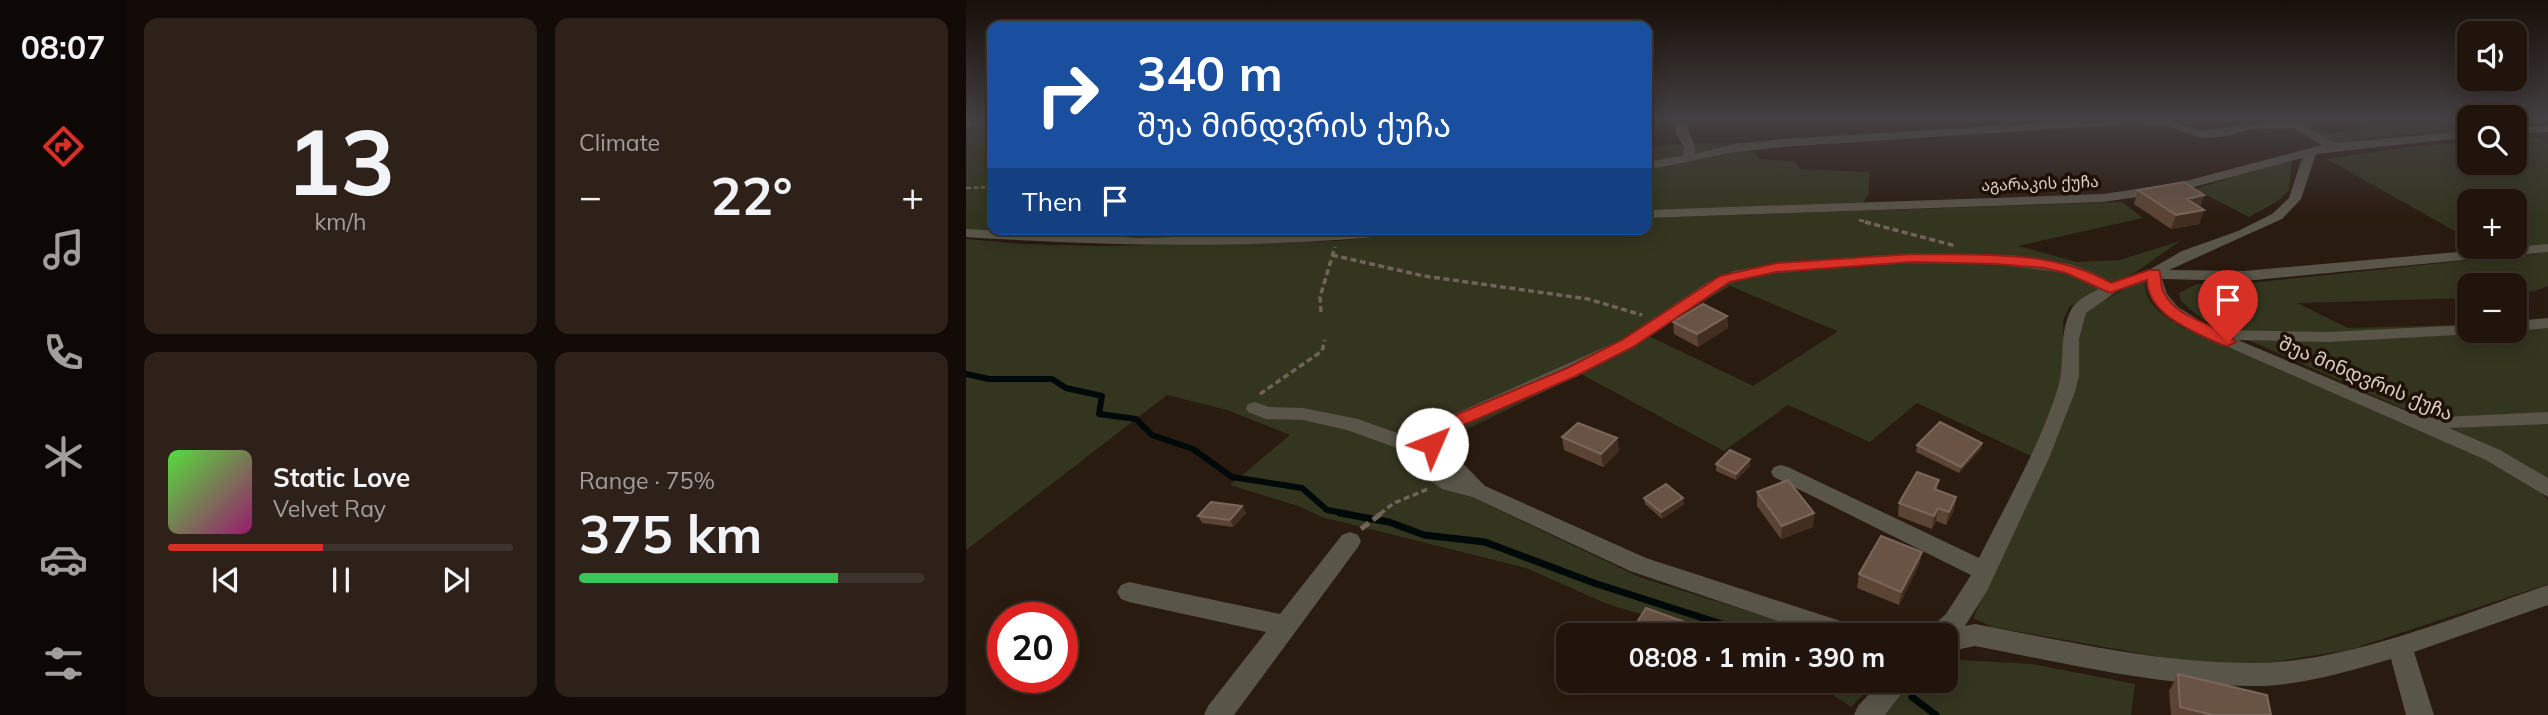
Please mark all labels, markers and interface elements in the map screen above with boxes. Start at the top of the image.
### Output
map controls [2457,21,2527,343]
button: sound [2457,21,2527,91]
text: 08:07 [21,27,105,67]
text: 340 m [1137,42,1283,103]
icon: right [1022,49,1113,140]
text: 13 [286,104,395,218]
text: შუა მინდვრის ქუჩა [1137,105,1451,145]
button: search [2457,105,2527,175]
icon: directions [39,122,88,171]
text: Climate [579,128,660,157]
text: 22° [710,163,793,228]
street label: აგარაკის ქუჩა [1981,171,2099,195]
text: − [579,172,602,220]
text: + [901,172,924,220]
icon: arrive [1096,182,1134,220]
text: Then [1022,185,1082,218]
button: + [2457,189,2527,259]
text: km/h [314,207,367,236]
icon: music [39,225,88,274]
pin [2198,270,2258,342]
button: − [2457,273,2527,343]
icon: arrive [2209,281,2247,319]
icon: phone [39,328,88,377]
street label: შუა მინდვრის ქუჩა [2275,331,2457,426]
position arrow [1395,407,1469,481]
icon: climate [39,432,88,481]
text: Static Love [273,461,410,494]
text: Range · 75% [579,466,715,495]
text: Velvet Ray [273,494,386,523]
text: 375 km [579,501,762,566]
icon: car [39,535,88,584]
icon: previous [207,561,245,599]
icon: pause [322,561,360,599]
icon: next [437,561,475,599]
speed limit sign: 20 [987,602,1078,693]
icon: filters [39,639,88,688]
text: 08:08 · 1 min · 390 m [1629,641,1885,674]

